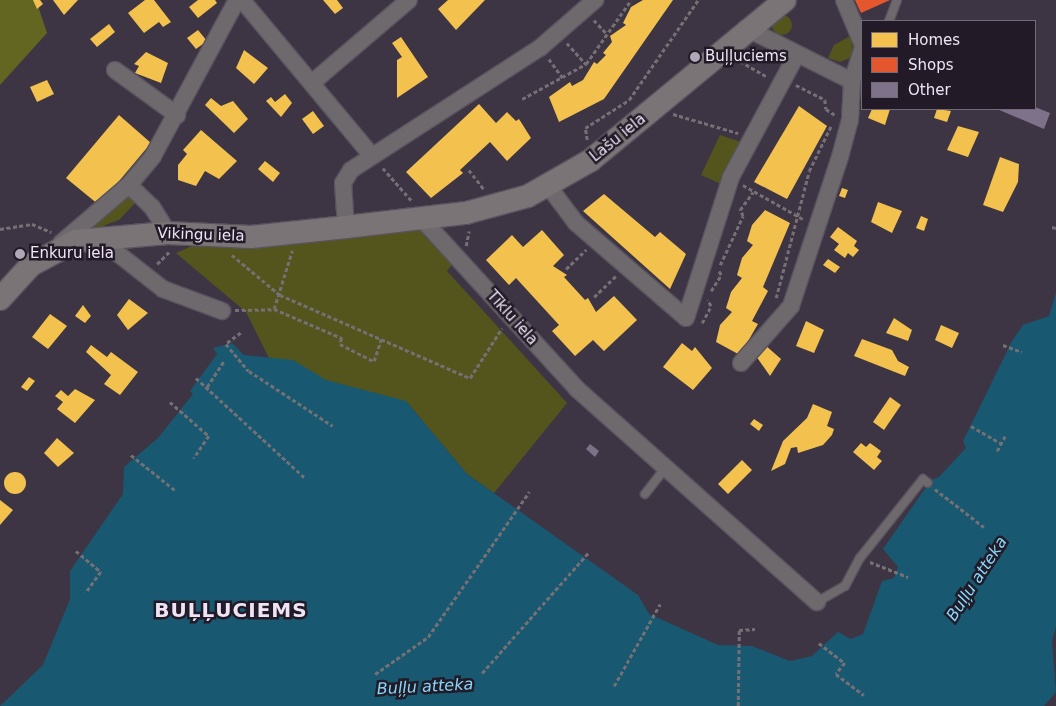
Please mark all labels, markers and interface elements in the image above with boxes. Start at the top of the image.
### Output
legend [861,20,1036,110]
text: Homes [908,31,960,49]
place label: Buļļuciems [705,48,787,66]
marker: Buļļuciems [689,51,701,63]
text: Shops [908,56,954,74]
text: Other [908,81,951,99]
street label: Lašu iela [587,110,649,166]
street label: Vikingu iela [157,224,245,246]
place label: Enkuru iela [30,245,114,263]
marker: Enkuru iela [14,248,26,260]
street label: Tīklu iela [483,287,541,349]
water label: Buļļu atteka [943,533,1011,625]
district label: BUĻĻUCIEMS [153,598,309,622]
water label: Buļļu atteka [376,675,474,699]

